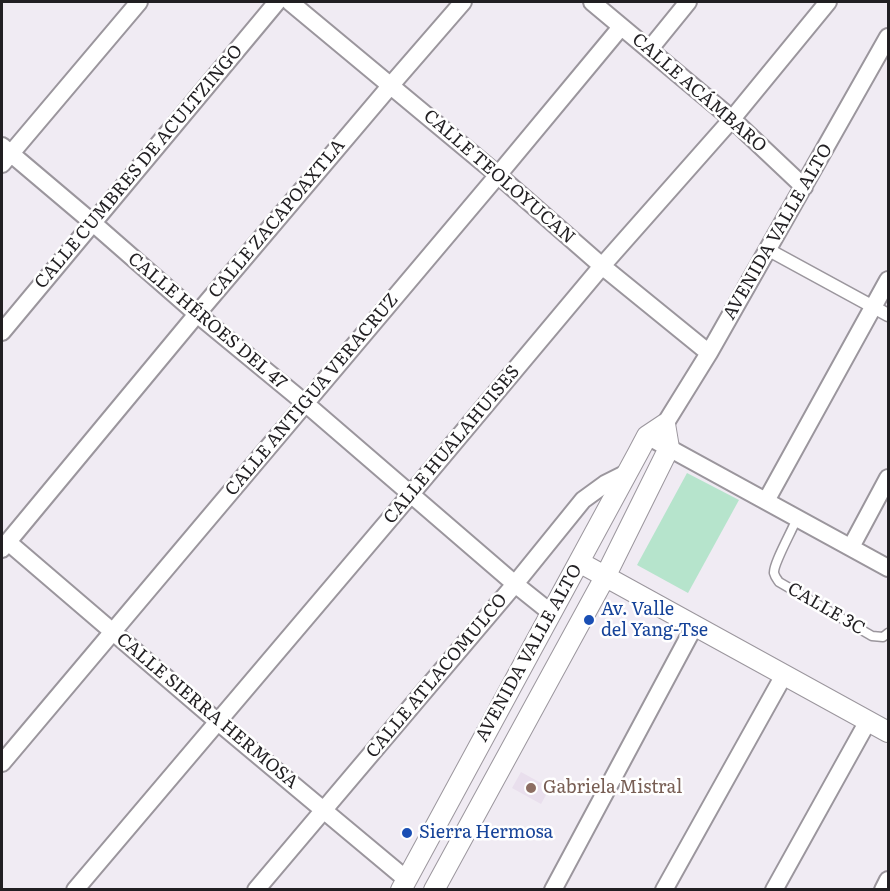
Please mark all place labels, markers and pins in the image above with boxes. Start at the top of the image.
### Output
place label: Av. Valle del Yang-Tse [601,599,708,642]
marker: Av. Valle del Yang-Tse [582,613,596,627]
place label: Gabriela Mistral [543,777,682,799]
marker: Gabriela Mistral [524,781,538,795]
place label: Sierra Hermosa [419,822,553,844]
marker: Sierra Hermosa [400,826,414,840]

